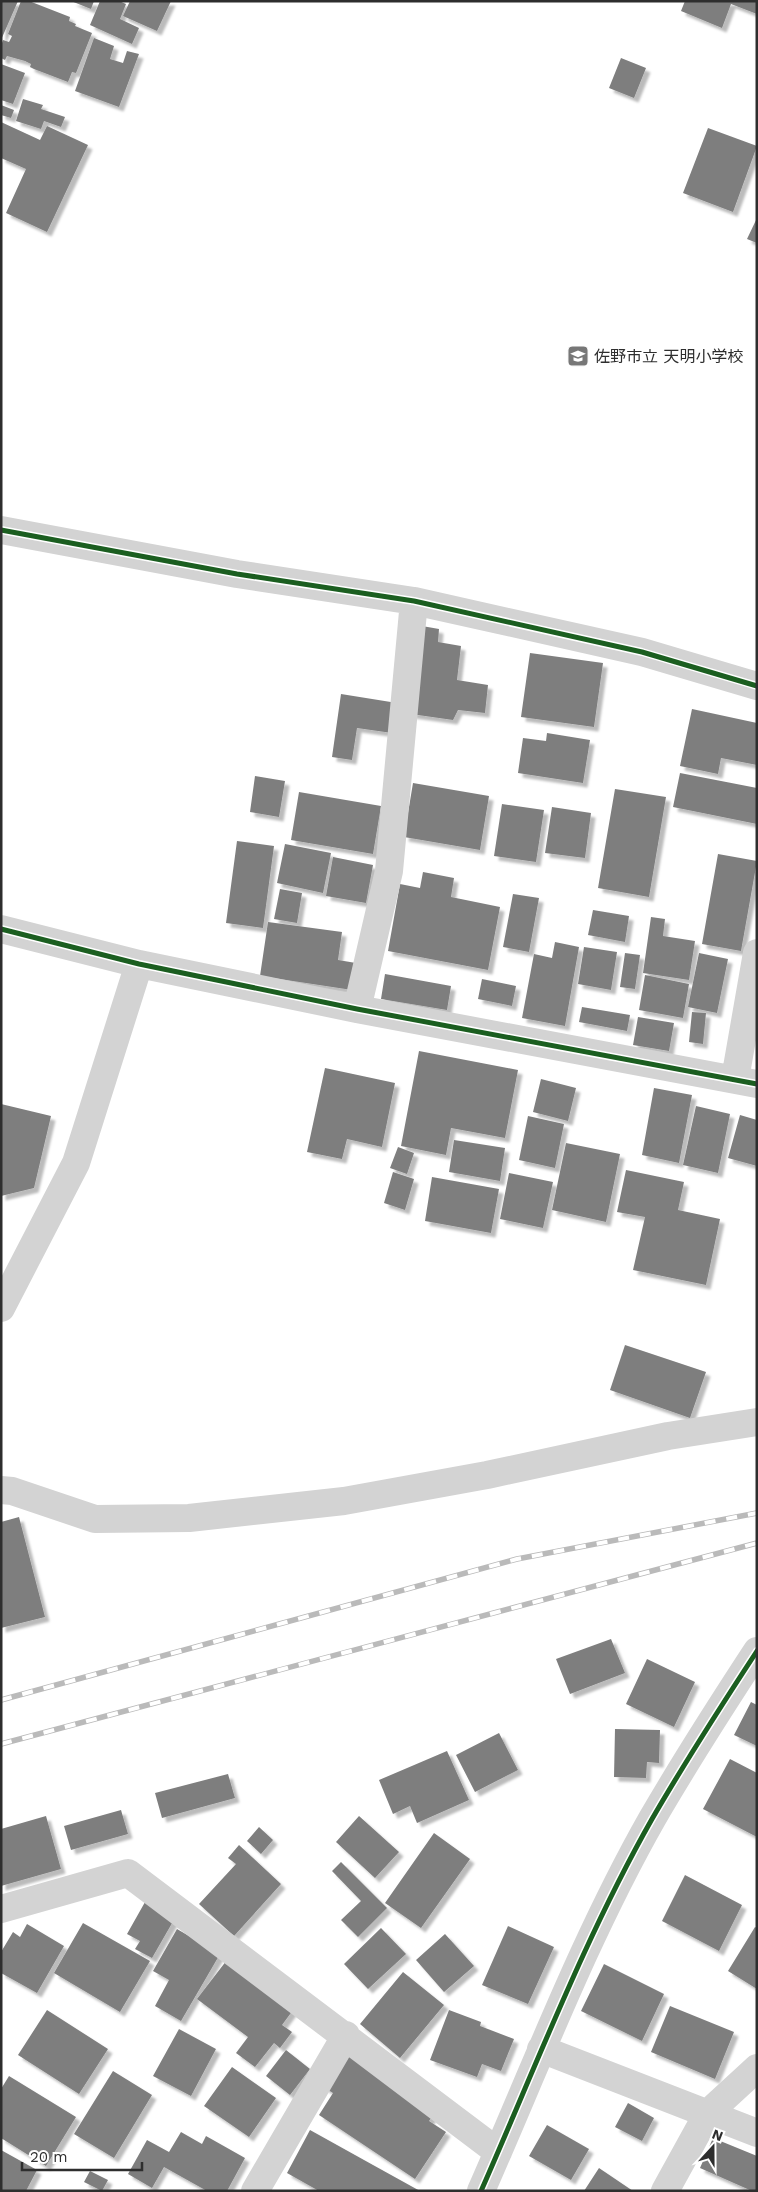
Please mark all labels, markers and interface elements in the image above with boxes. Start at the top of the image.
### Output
school or university icon: 佐野市立 天明小学校 [566,344,590,368]
place label: 佐野市立 天明小学校 [594,347,743,366]
north arrow [688,2122,738,2172]
text: N [710,2126,725,2144]
scale bar [22,2140,142,2172]
text: 20 m [30,2148,68,2166]

